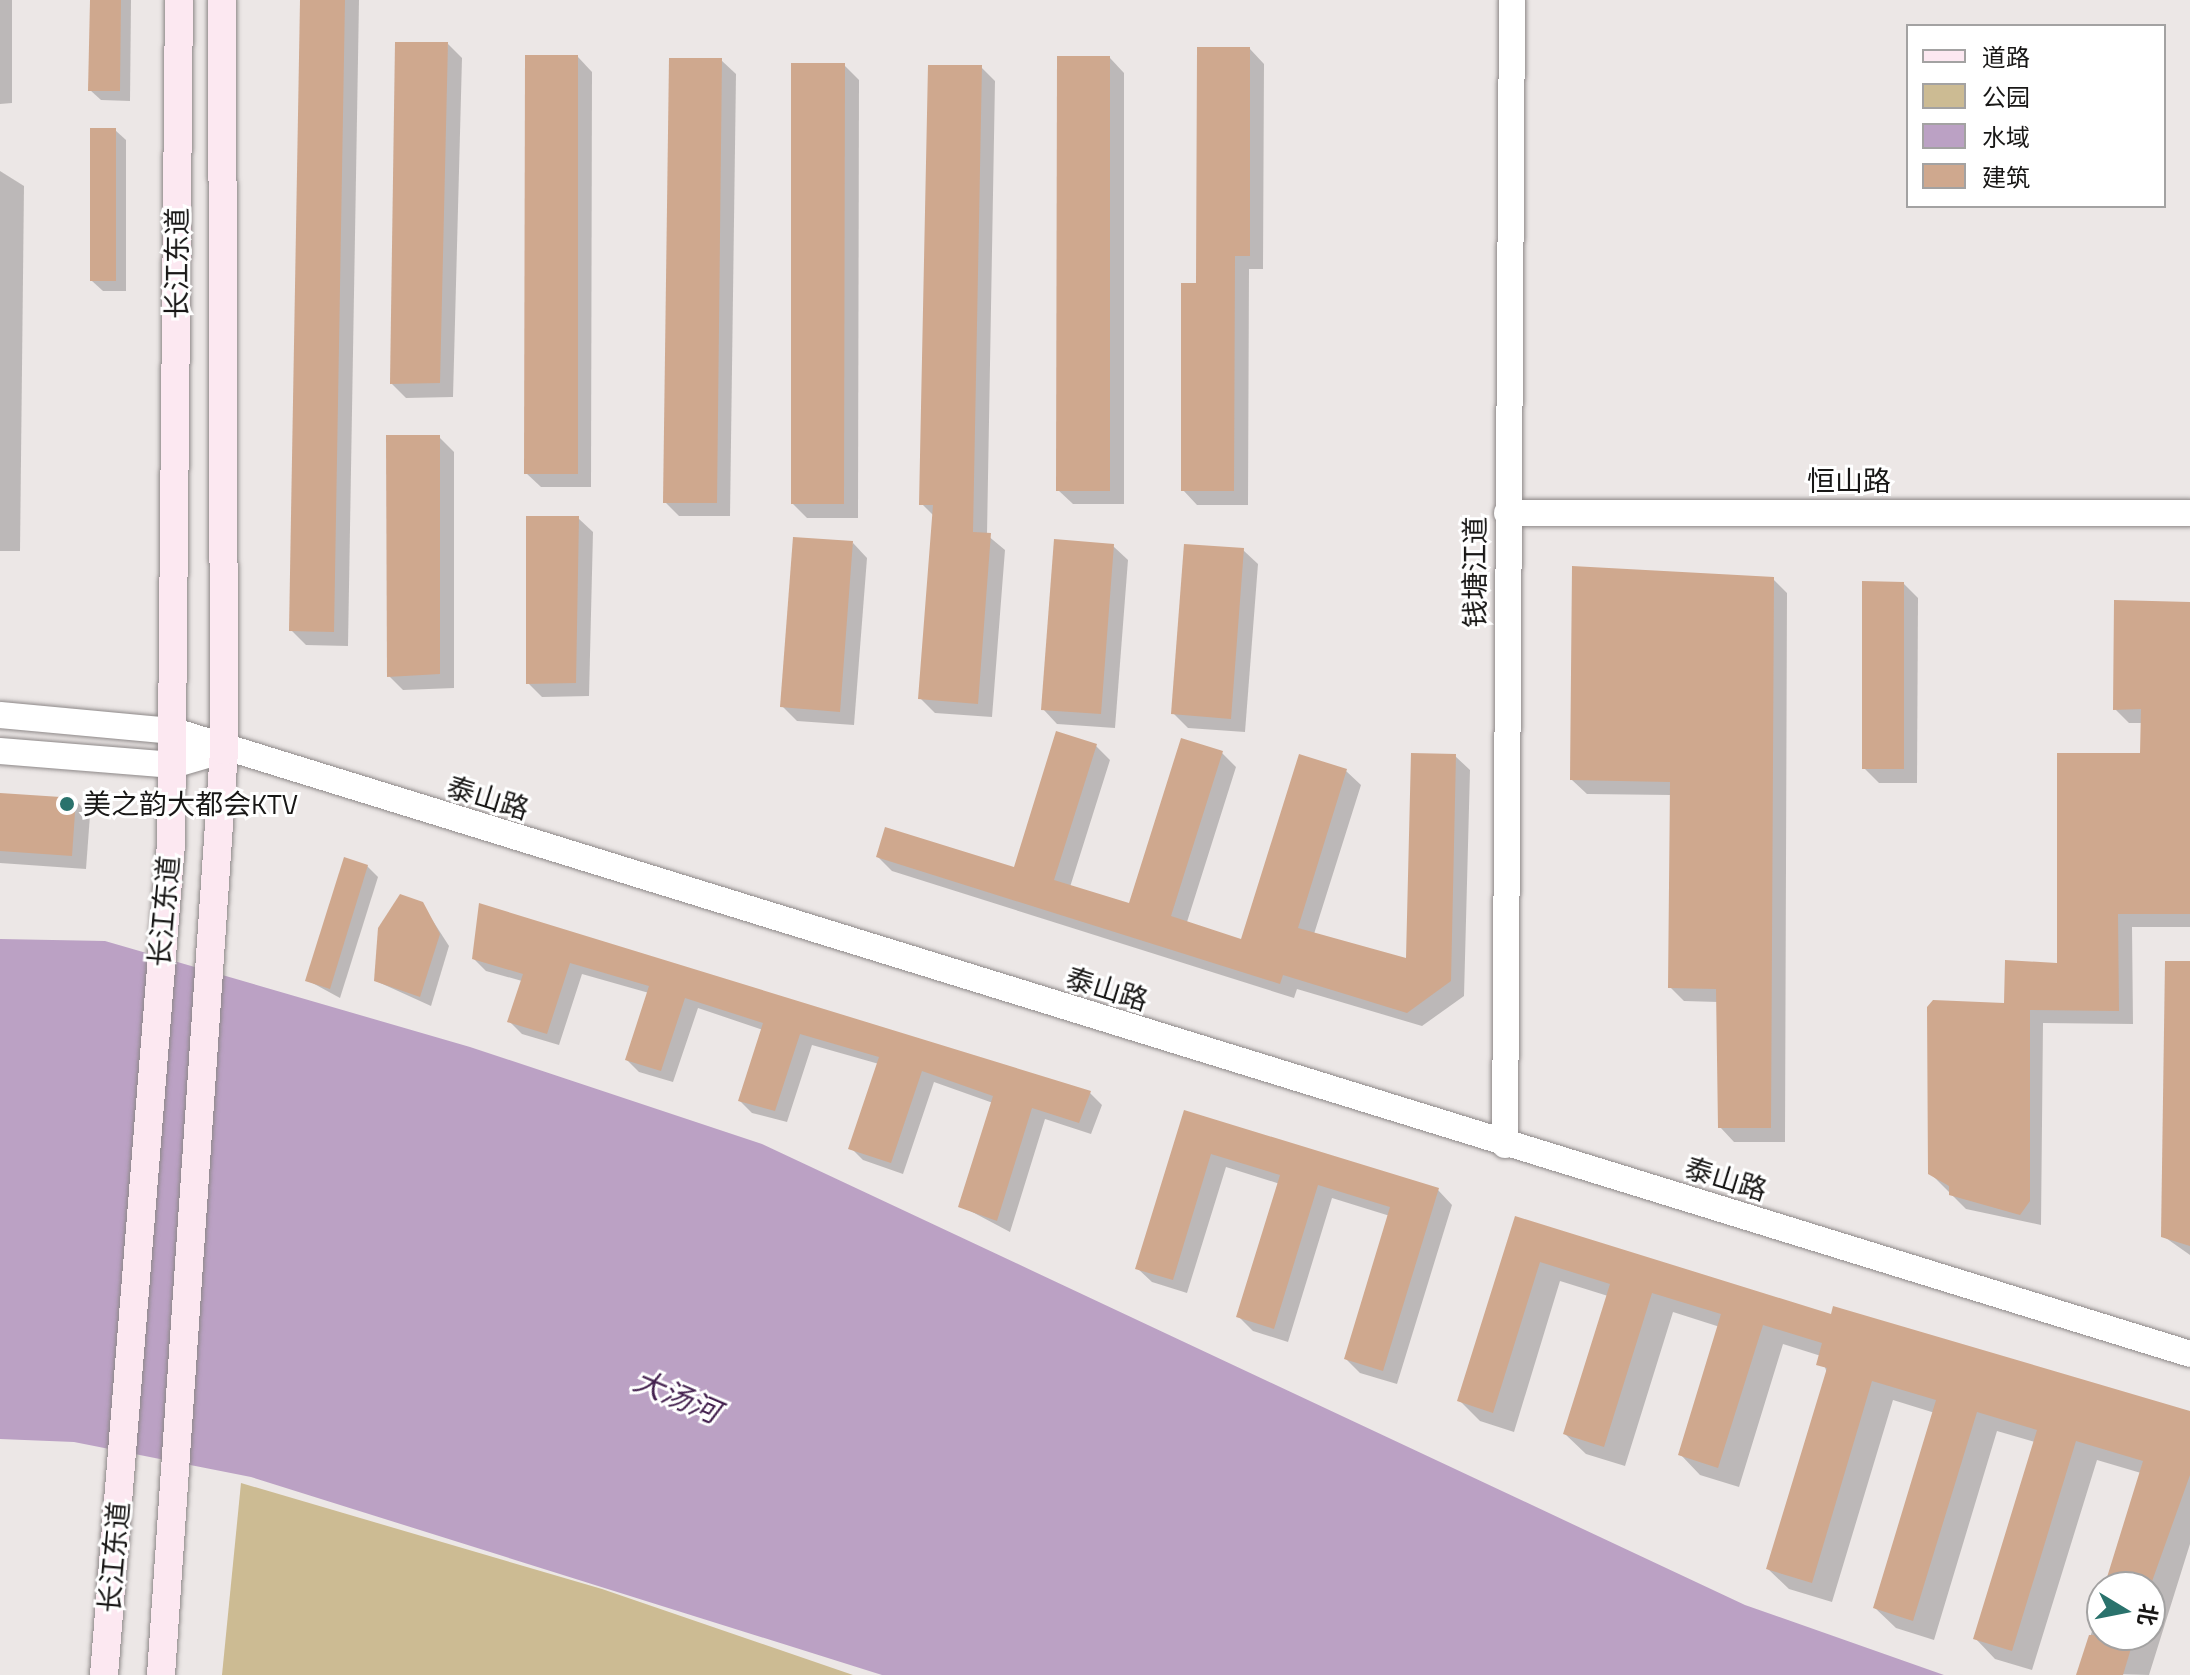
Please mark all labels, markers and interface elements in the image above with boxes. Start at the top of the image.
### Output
legend [1906,24,2166,208]
text: 道路 [1982,39,2030,75]
text: 公园 [1982,79,2030,115]
text: 水域 [1982,119,2030,155]
text: 建筑 [1982,159,2030,195]
street label: 长江东道 [160,207,194,319]
street label: 恒山路 [1807,464,1891,498]
street label: 钱塘江道 [1458,516,1492,628]
street label: 泰山路 [443,770,533,826]
place label: 美之韵大都会KTV [83,787,298,821]
marker: 美之韵大都会KTV [58,795,76,813]
street label: 长江东道 [142,854,186,968]
street label: 泰山路 [1062,961,1152,1017]
street label: 泰山路 [1681,1151,1771,1207]
water label: 大汤河 [629,1362,725,1430]
street label: 长江东道 [92,1500,136,1614]
north arrow [2086,1571,2166,1651]
text: 北 [2129,1601,2166,1629]

